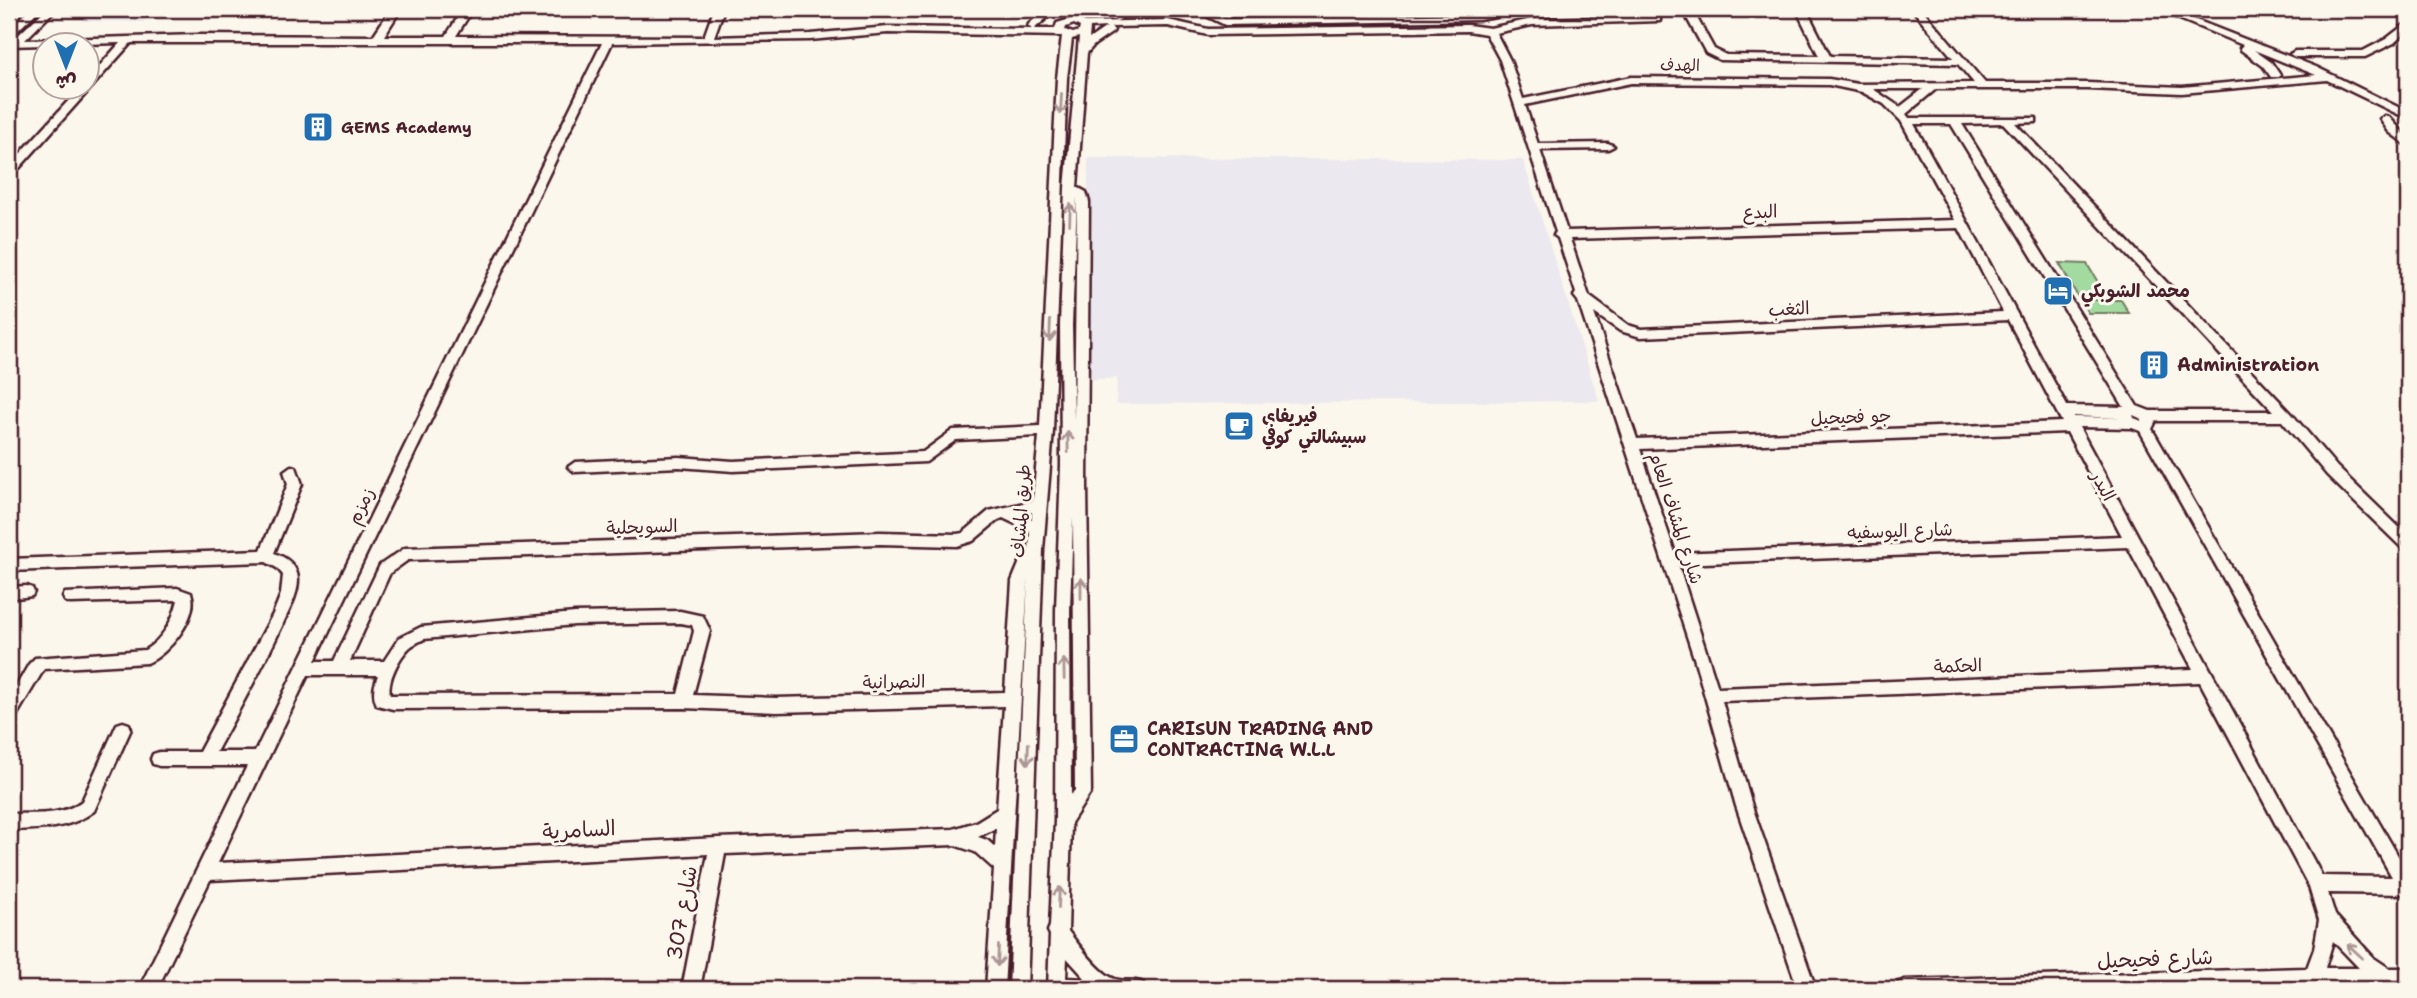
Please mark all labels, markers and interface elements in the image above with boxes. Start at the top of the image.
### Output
north arrow [32,32,102,102]
street label: الهدف [1660,54,1700,76]
text: ش [55,70,76,95]
one-way arrow [1054,92,1067,115]
building icon: GEMS Academy [301,110,335,144]
place label: GEMS Academy [341,117,472,138]
street label: البدع [1742,199,1778,225]
one-way arrow [1064,203,1077,226]
hotel icon: محمد الشوبكي [2041,274,2075,308]
place label: محمد الشوبكي [2081,279,2190,307]
street label: الثغب [1768,296,1810,322]
one-way arrow [1043,319,1057,342]
building icon: Administration [2137,348,2171,382]
place label: Administration [2177,353,2319,377]
place label: فيريفاي سبيشالتي كوفي [1262,404,1366,453]
street label: جو فحيحيل [1810,404,1892,430]
cafe icon: فيريفاي سبيشالتي كوفي [1222,409,1256,443]
one-way arrow [1061,431,1075,454]
street label: شارع المشاف العام [1641,449,1709,588]
street label: طريق المشاف [1006,463,1036,559]
street label: البدر [2084,465,2121,505]
street label: زمزم [342,484,382,529]
street label: السويحلية [606,514,678,540]
street label: شارع اليوسفيه [1847,517,1953,545]
one-way arrow [1074,577,1087,600]
street label: الحكمة [1933,653,1983,679]
one-way arrow [1057,658,1070,681]
street label: النصرانية [862,669,926,695]
place label: CARISUN TRADING AND CONTRACTING W.L.L [1147,717,1373,762]
office icon: CARISUN TRADING AND CONTRACTING W.L.L [1107,722,1141,756]
one-way arrow [1021,742,1034,765]
street label: السامرية [542,814,616,846]
street label: شارع 307 [660,864,705,962]
one-way arrow [1053,886,1066,908]
street label: شارع فحيحيل [2097,943,2214,976]
one-way arrow [2347,943,2364,960]
one-way arrow [991,944,1004,967]

